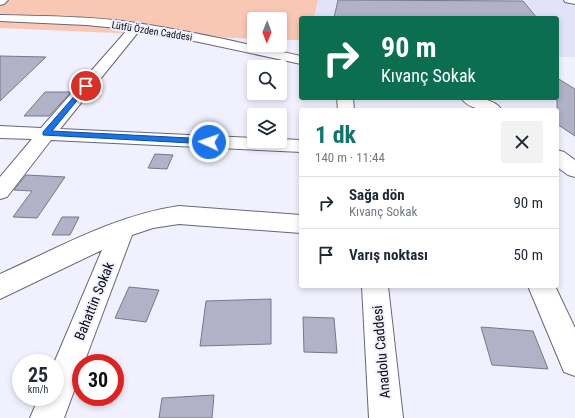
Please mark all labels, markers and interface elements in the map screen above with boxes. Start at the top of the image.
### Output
north arrow [247,12,287,52]
map controls [247,12,287,148]
street label: Lütfü Özden Caddesi [111,18,193,43]
text: 90 m [381,31,437,64]
icon: right [315,32,367,84]
button: search [247,60,287,100]
text: Kıvanç Sokak [381,65,476,86]
pin [69,69,103,103]
icon: arrive [75,75,97,97]
button: layers [247,108,287,148]
position arrow [188,121,230,163]
text: 1 dk [315,121,356,149]
button: close [501,121,543,163]
text: 140 m · 11:44 [315,150,385,165]
text: Sağa dön [349,186,405,204]
icon: right [315,192,337,214]
text: 90 m [513,194,543,212]
text: Kıvanç Sokak [349,204,417,219]
icon: arrive [315,244,337,266]
text: Varış noktası [349,246,428,264]
text: 50 m [513,246,543,264]
street label: Bahattin Sokak [71,259,117,342]
street label: Anadolu Caddesi [369,305,393,399]
speed limit sign: 30 [72,354,124,406]
text: 25 [28,363,48,387]
text: km/h [28,384,48,395]

